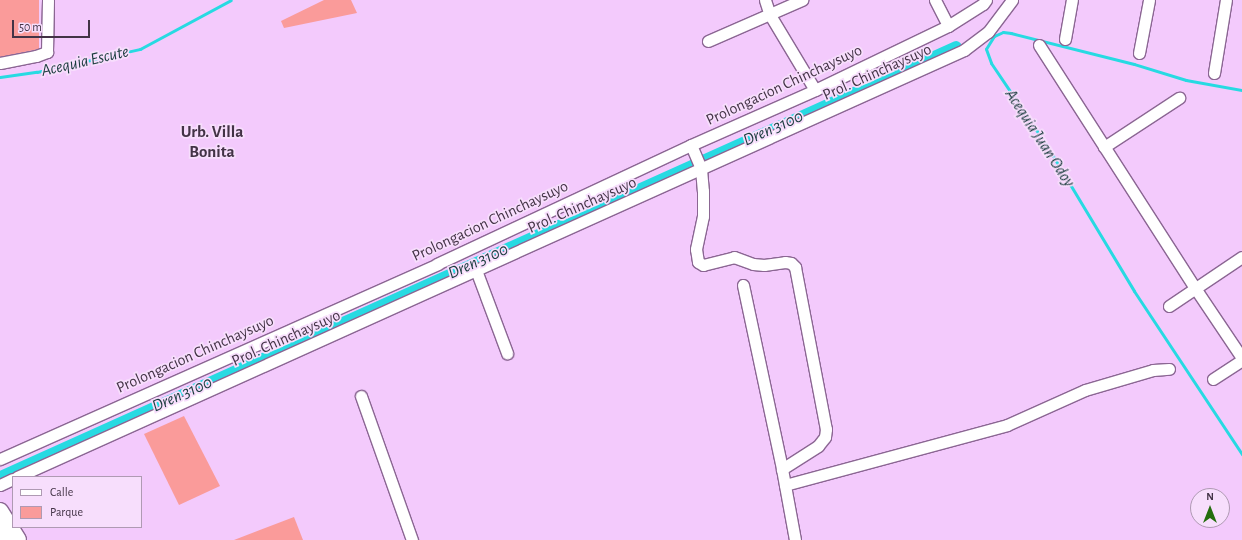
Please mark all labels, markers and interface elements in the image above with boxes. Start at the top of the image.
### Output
scale bar [14,12,92,38]
text: 50 m [19,21,42,33]
street label: Prol. Chinchaysuyo [820,39,934,105]
street label: Prolongacion Chinchaysuyo [703,40,865,130]
water label: Acequia Escute [39,41,131,81]
water label: Acequia Juan Odoy [1001,85,1079,191]
water label: Dren 3100 [740,106,806,150]
district label: Urb. Villa Bonita [181,122,243,162]
street label: Prol. Chinchaysuyo [525,172,639,238]
street label: Prolongacion Chinchaysuyo [409,176,571,266]
water label: Dren 3100 [445,239,511,283]
street label: Prol. Chinchaysuyo [229,305,343,371]
street label: Prolongacion Chinchaysuyo [113,311,277,397]
water label: Dren 3100 [149,372,215,416]
legend [12,476,142,528]
text: Calle [50,486,73,498]
north arrow [1190,488,1230,528]
text: N [1206,491,1214,502]
text: Parque [50,506,83,518]

